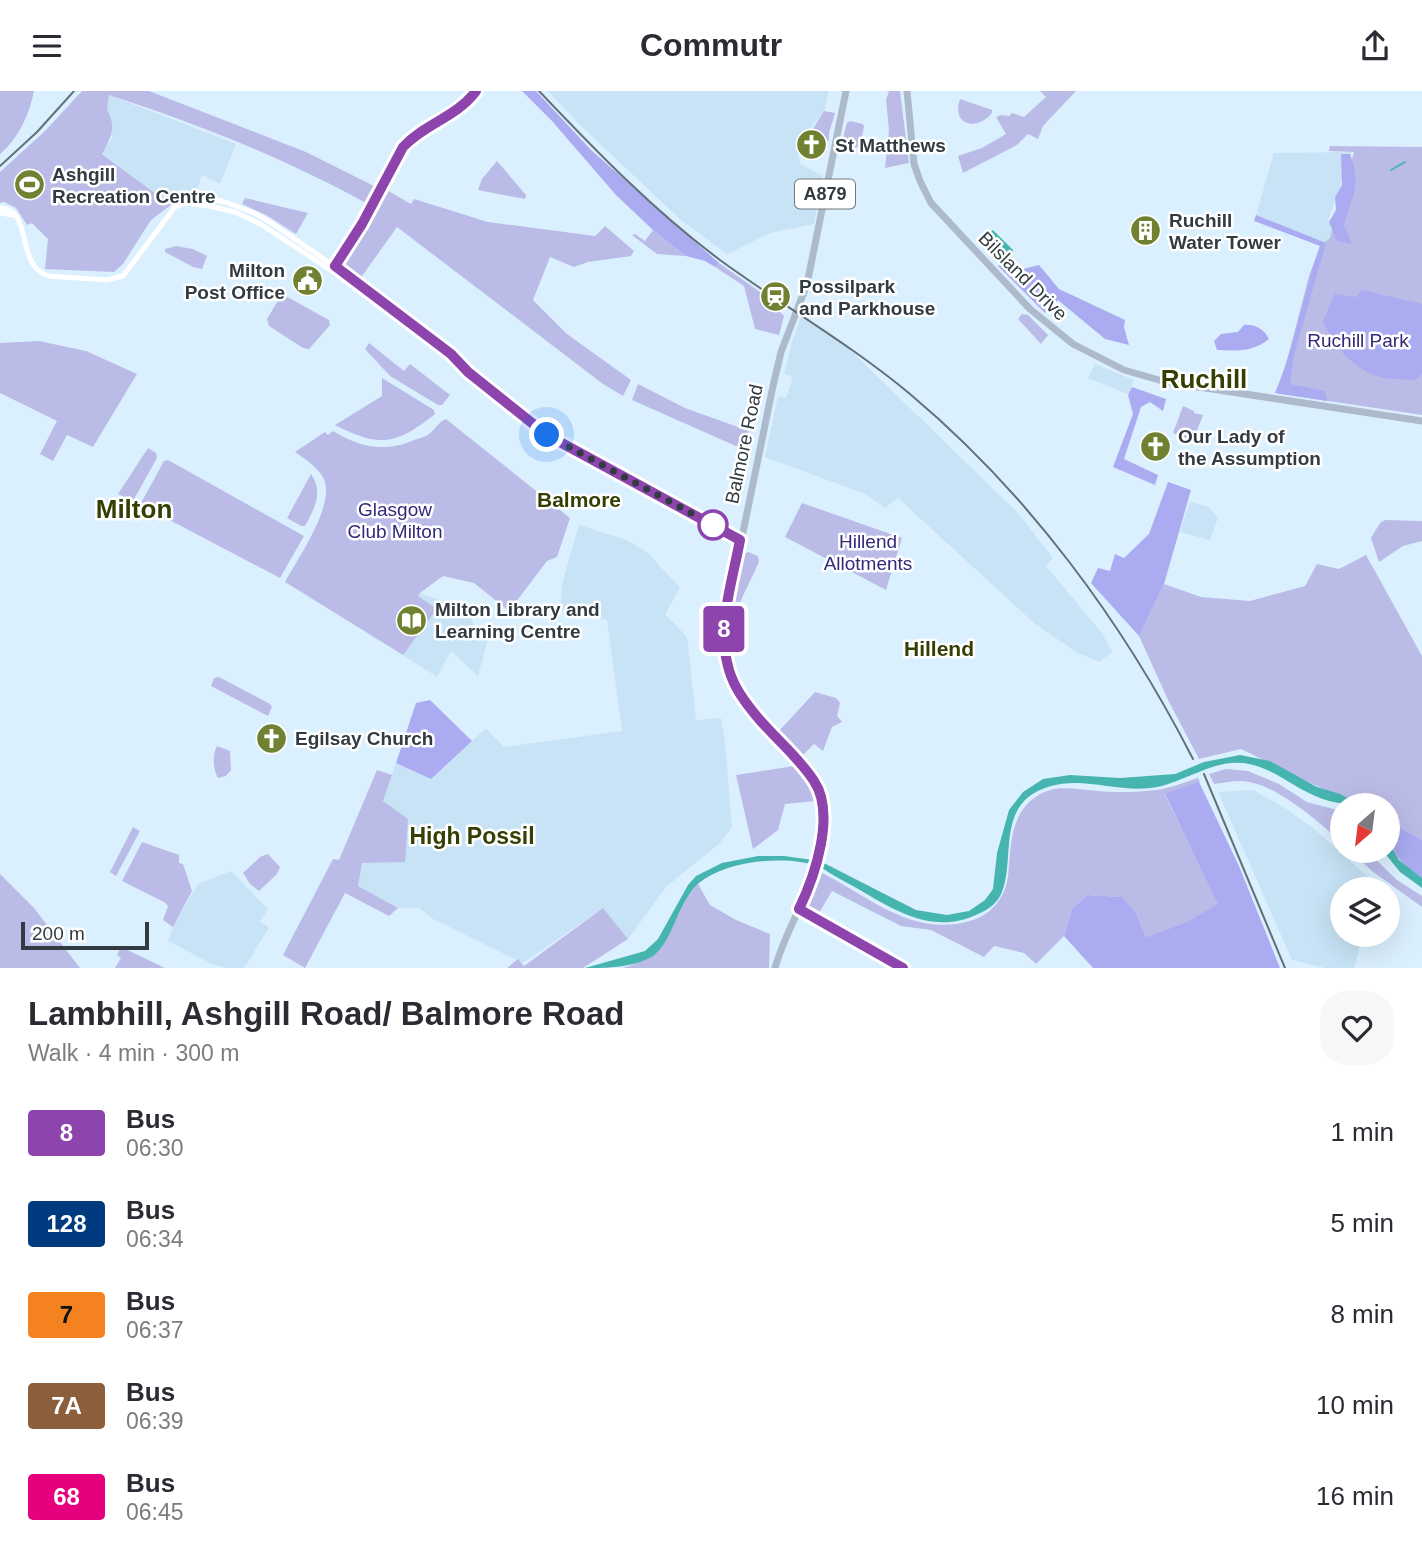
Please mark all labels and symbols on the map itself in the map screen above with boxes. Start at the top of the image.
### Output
church icon: St Matthews [795,128,829,162]
place label: St Matthews [835,135,946,156]
place label: Ashgill Recreation Centre [52,164,216,207]
sports icon: Ashgill Recreation Centre [12,168,46,202]
road number: A879 [795,179,855,209]
place label: Ruchill Water Tower [1169,210,1282,253]
building icon: Ruchill Water Tower [1129,214,1163,248]
street label: Bilsland Drive [975,228,1071,324]
place label: Milton Post Office [185,260,285,303]
public building icon: Milton Post Office [291,264,325,298]
place label: Possilpark and Parkhouse [799,276,935,319]
station icon: Possilpark and Parkhouse [759,280,793,314]
park label: Ruchill Park [1307,330,1409,351]
district label: Ruchill [1161,364,1247,394]
street label: Balmore Road [721,382,767,506]
your location [529,417,564,452]
place label: Our Lady of the Assumption [1178,426,1321,469]
church icon: Our Lady of the Assumption [1138,430,1172,464]
district label: Balmore [537,488,621,511]
district label: Milton [96,494,172,524]
park label: Glasgow Club Milton [347,499,443,542]
unlabelled marker [698,510,728,540]
park label: Hillend Allotments [824,531,912,574]
place label: Milton Library and Learning Centre [435,599,600,642]
library icon: Milton Library and Learning Centre [395,603,429,637]
line badge: 8 [701,606,747,652]
district label: Hillend [904,637,974,660]
church icon: Egilsay Church [255,721,289,755]
place label: Egilsay Church [295,728,433,749]
north arrow [1330,793,1400,863]
district label: High Possil [409,823,535,849]
scale bar [21,919,149,951]

